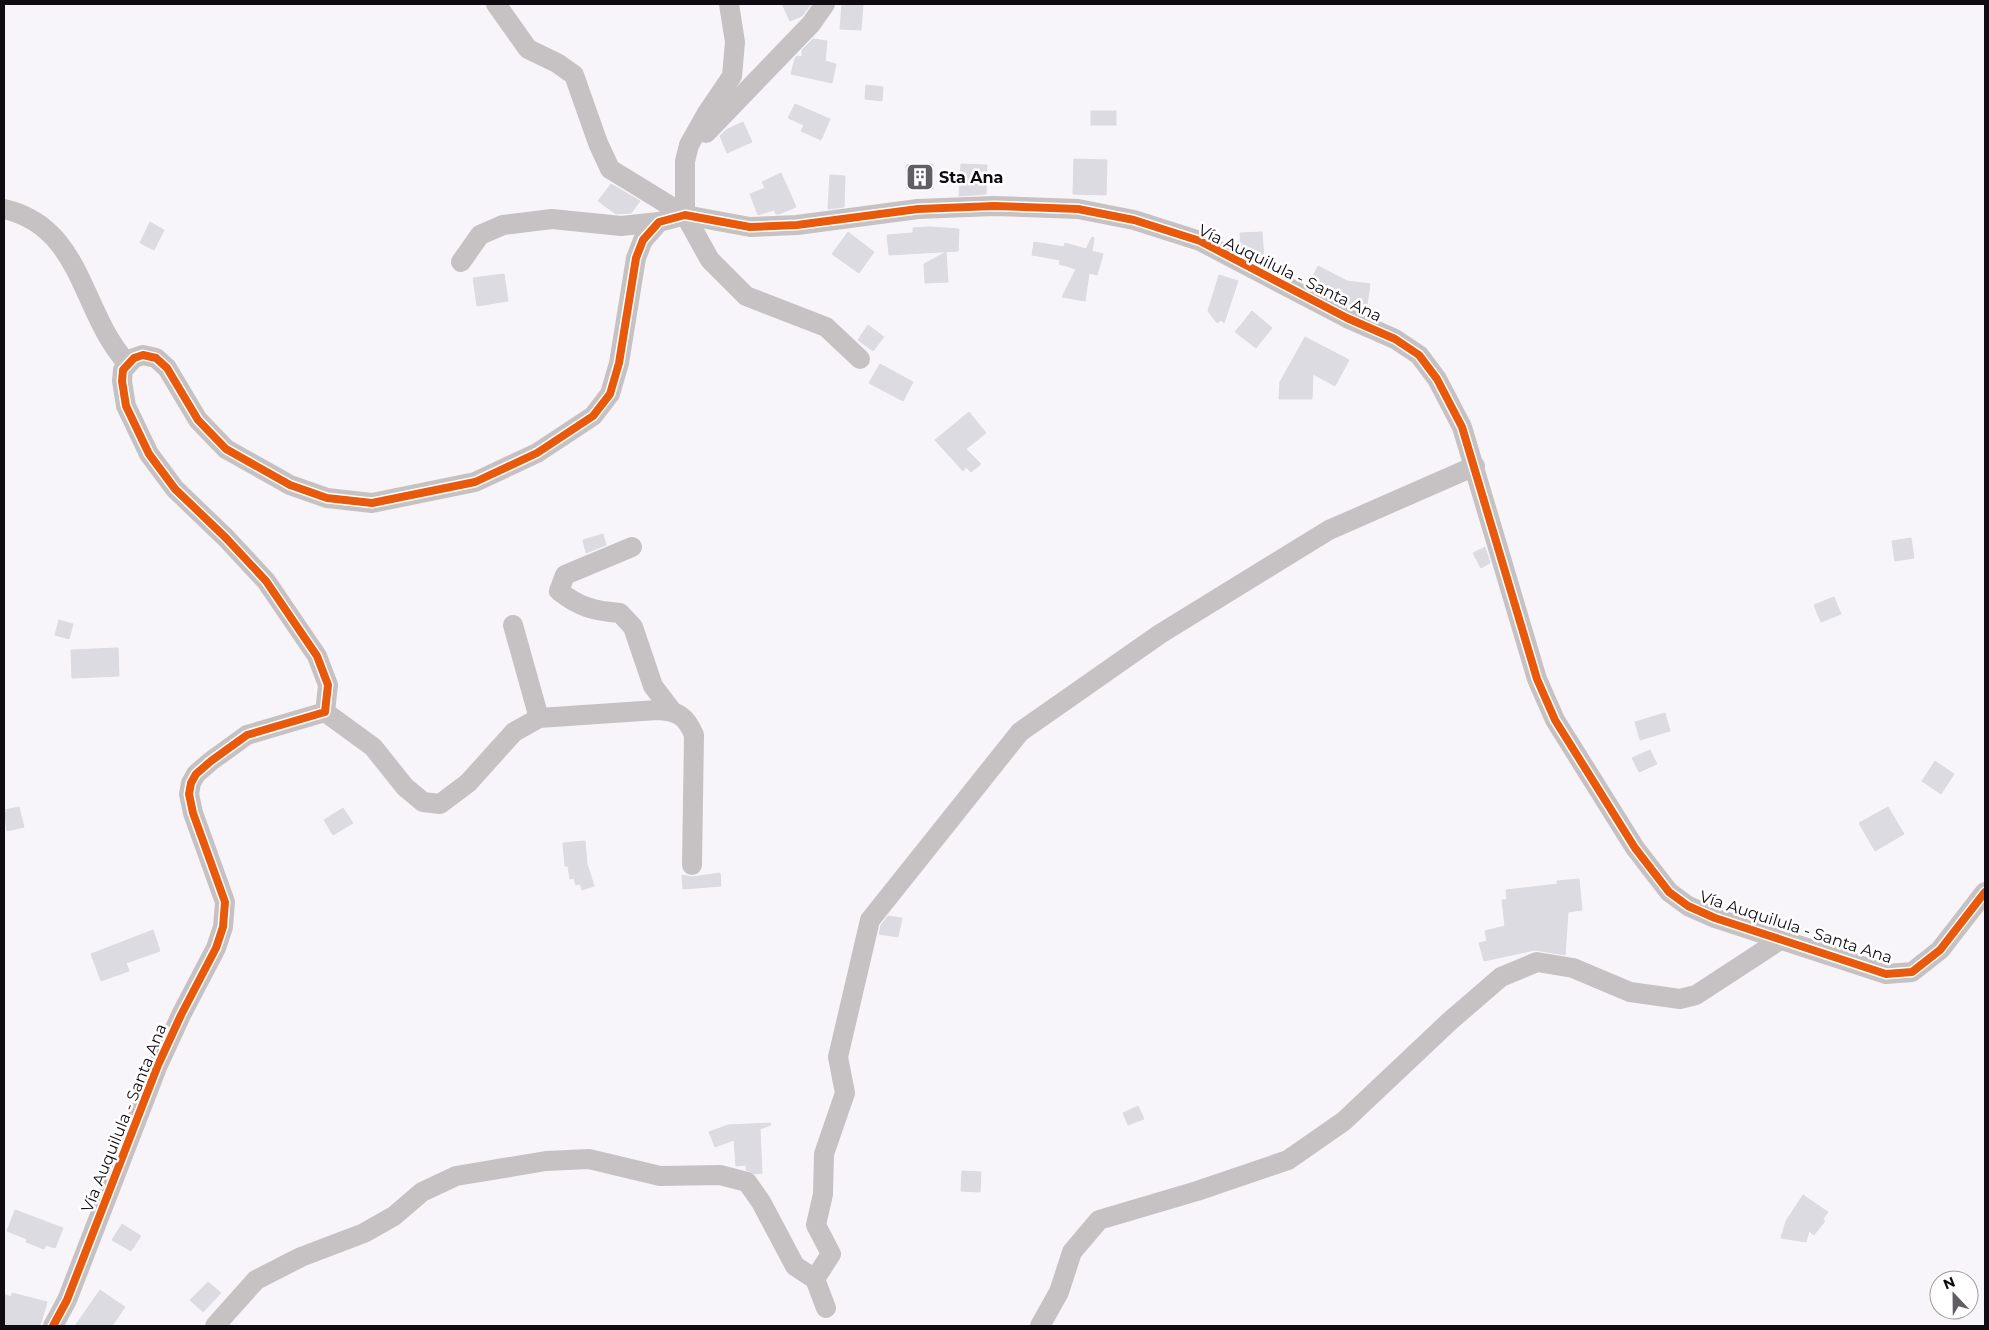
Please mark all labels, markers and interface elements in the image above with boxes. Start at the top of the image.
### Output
building icon: Sta Ana [905,162,935,192]
place label: Sta Ana [939,168,1003,187]
street label: Vía Auquilula - Santa Ana [1195,220,1385,326]
street label: Vía Auquilula - Santa Ana [1697,887,1895,967]
street label: Vía Auquilula - Santa Ana [77,1021,171,1215]
north arrow [1929,1270,1979,1320]
text: N [1941,1272,1958,1293]

